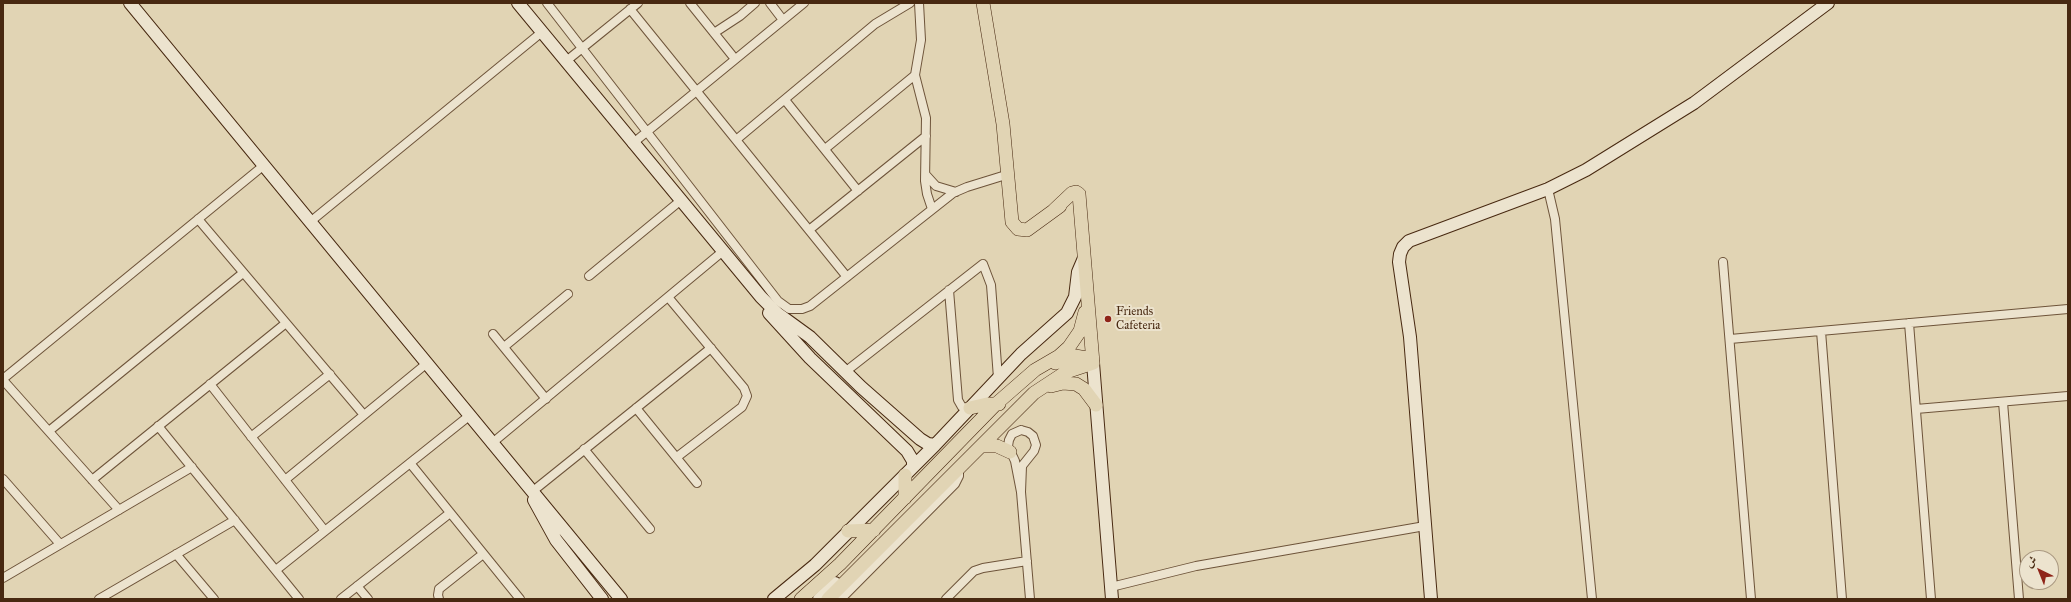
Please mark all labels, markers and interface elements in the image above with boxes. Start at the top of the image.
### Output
place label: Friends Cafeteria [1116,305,1160,333]
marker: Friends Cafeteria [1103,314,1113,324]
north arrow [2019,550,2059,590]
text: ش [2023,553,2040,570]

